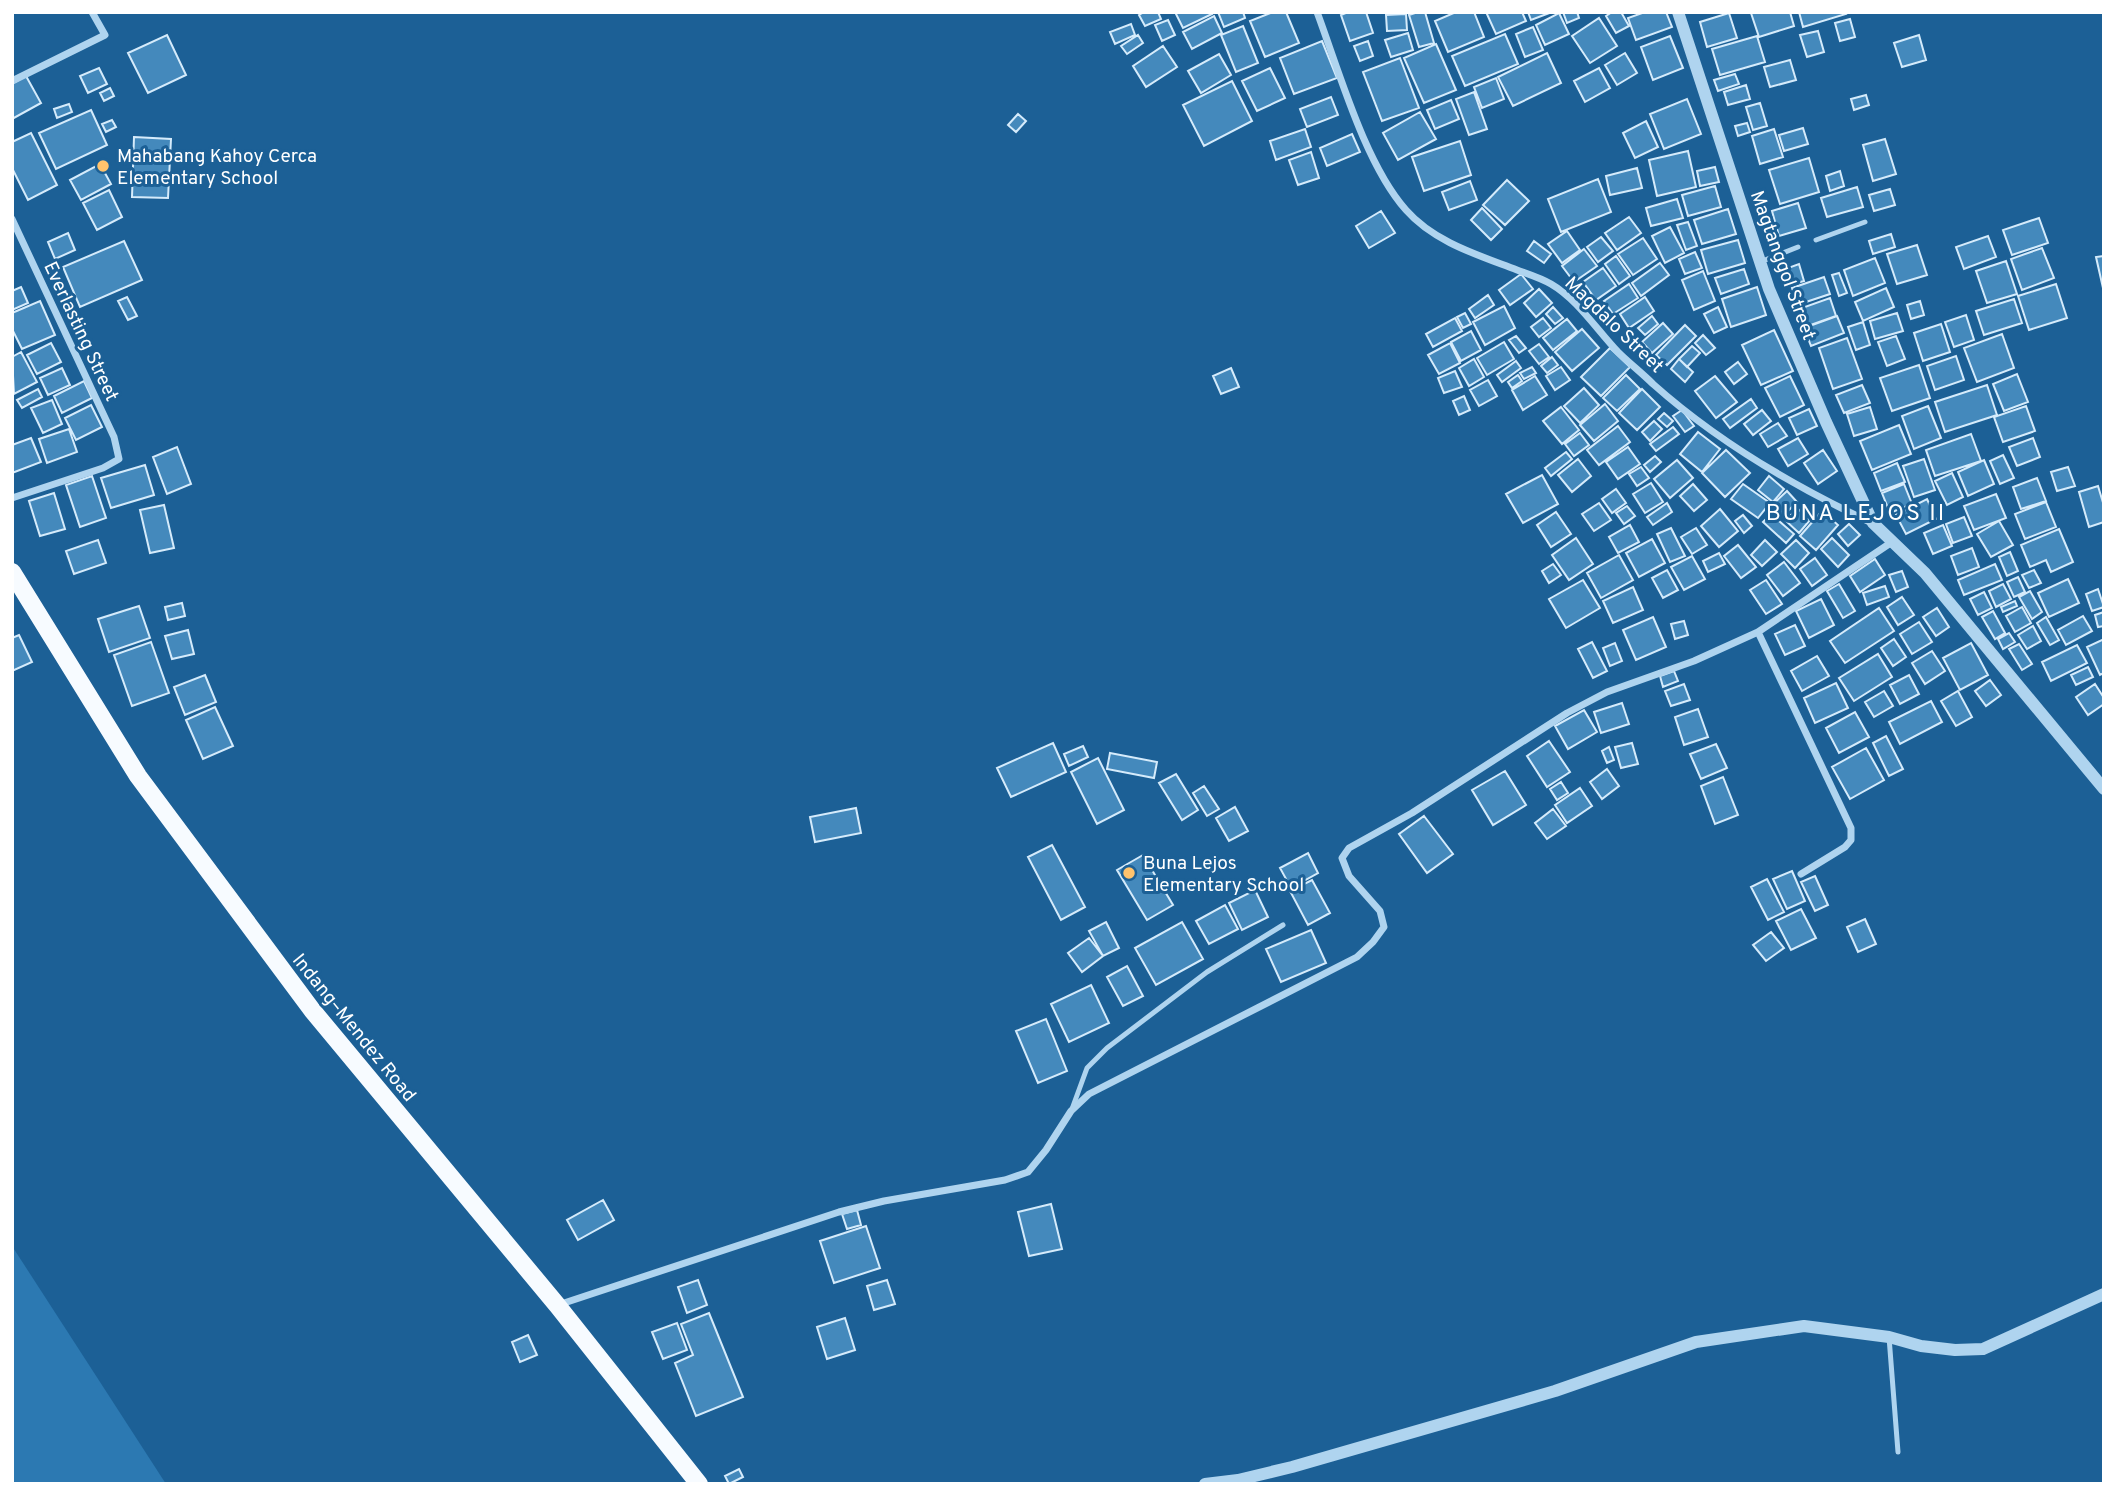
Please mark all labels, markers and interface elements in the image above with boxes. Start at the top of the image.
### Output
place label: Mahabang Kahoy Cerca Elementary School [117,145,317,191]
marker: Mahabang Kahoy Cerca Elementary School [95,158,111,174]
street label: Magtanggol Street [1744,188,1820,344]
street label: Everlasting Street [37,258,123,406]
street label: Magdalo Street [1559,272,1668,379]
district label: BUNA LEJOS II [1766,500,1946,529]
place label: Buna Lejos Elementary School [1143,852,1304,898]
marker: Buna Lejos Elementary School [1121,865,1137,881]
street label: Indang–Mendez Road [286,949,421,1107]

